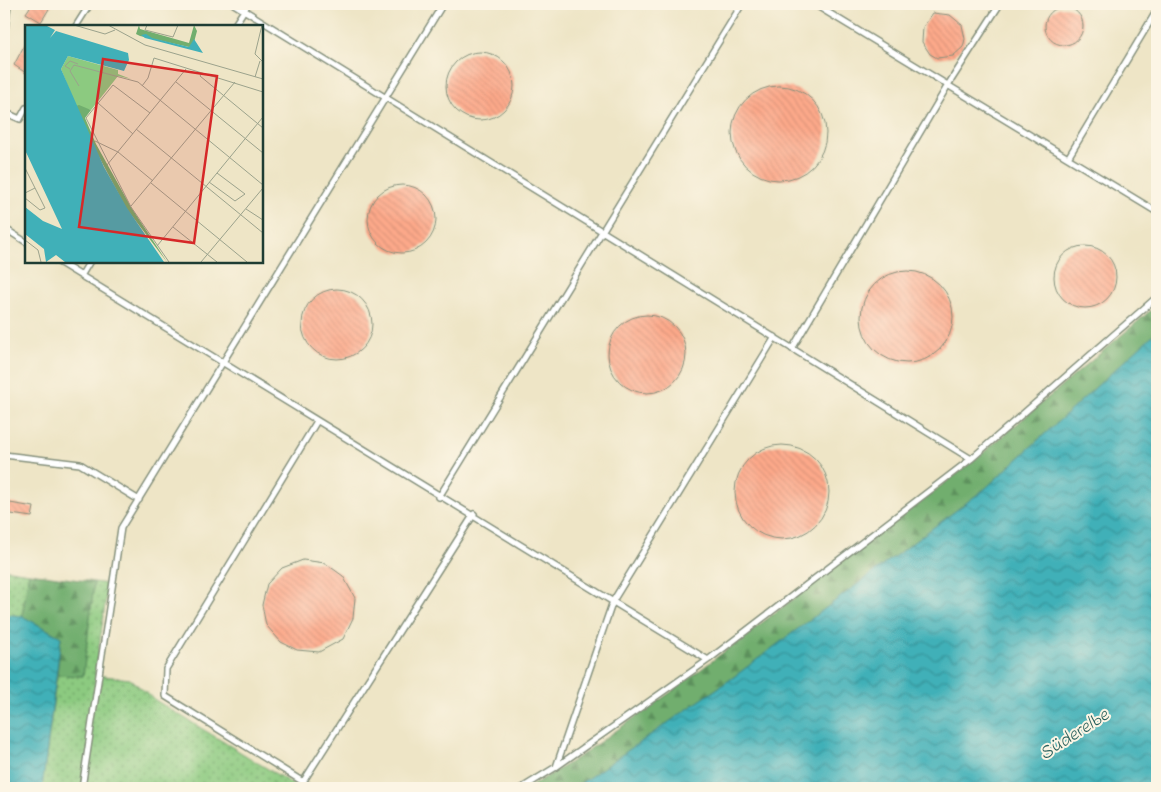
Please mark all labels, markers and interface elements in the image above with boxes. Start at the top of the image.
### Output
inset map [25,25,262,262]
water label: Süderelbe [1034,702,1116,768]

